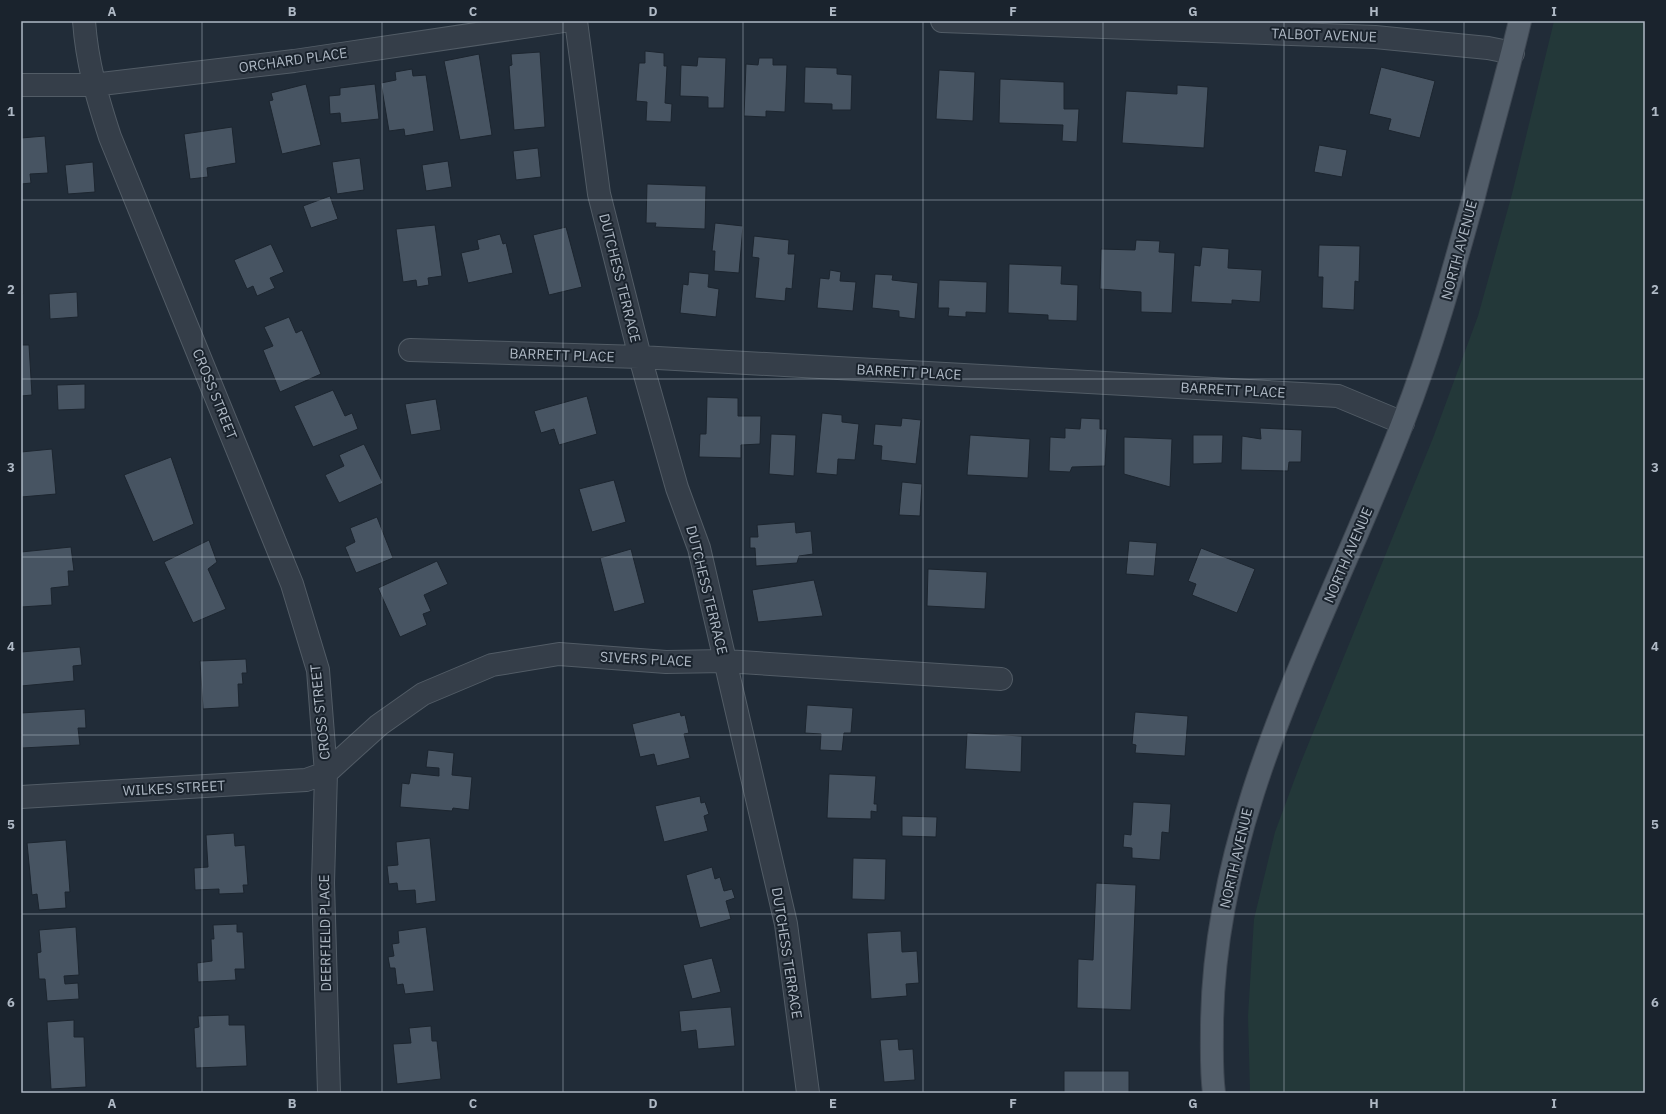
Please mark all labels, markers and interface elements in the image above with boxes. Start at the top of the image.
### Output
text: A [108,3,117,20]
text: B [288,3,297,20]
text: C [469,3,478,20]
text: D [648,3,658,20]
text: E [829,3,837,20]
text: F [1009,3,1017,20]
text: G [1188,3,1198,20]
text: H [1369,3,1379,20]
text: I [1551,3,1557,20]
street label: TALBOT AVENUE [1271,24,1377,46]
street label: ORCHARD PLACE [238,43,348,77]
text: 1 [7,103,15,120]
text: 1 [1651,103,1659,120]
street label: NORTH AVENUE [1437,198,1481,302]
street label: DUTCHESS TERRACE [595,212,645,344]
text: 2 [7,281,15,298]
text: 2 [1651,281,1659,298]
street label: BARRETT PLACE [509,344,615,366]
street label: CROSS STREET [189,346,241,442]
street label: BARRETT PLACE [856,360,962,384]
street label: BARRETT PLACE [1180,378,1286,402]
text: 3 [7,459,15,476]
text: 3 [1651,459,1659,476]
street label: NORTH AVENUE [1320,504,1376,606]
street label: DUTCHESS TERRACE [682,524,732,656]
text: 4 [7,638,15,655]
text: 4 [1651,638,1659,655]
street label: SIVERS PLACE [599,648,693,670]
street label: CROSS STREET [306,663,334,761]
street label: WILKES STREET [122,776,226,800]
street label: NORTH AVENUE [1216,806,1256,910]
text: 5 [7,816,15,833]
text: 5 [1651,816,1659,833]
street label: DEERFIELD PLACE [315,874,335,992]
street label: DUTCHESS TERRACE [768,886,806,1020]
text: 6 [7,994,15,1011]
text: 6 [1651,994,1659,1011]
text: A [108,1095,117,1112]
text: B [288,1095,297,1112]
text: C [469,1095,478,1112]
text: D [648,1095,658,1112]
text: E [829,1095,837,1112]
text: F [1009,1095,1017,1112]
text: G [1188,1095,1198,1112]
text: H [1369,1095,1379,1112]
text: I [1551,1095,1557,1112]

